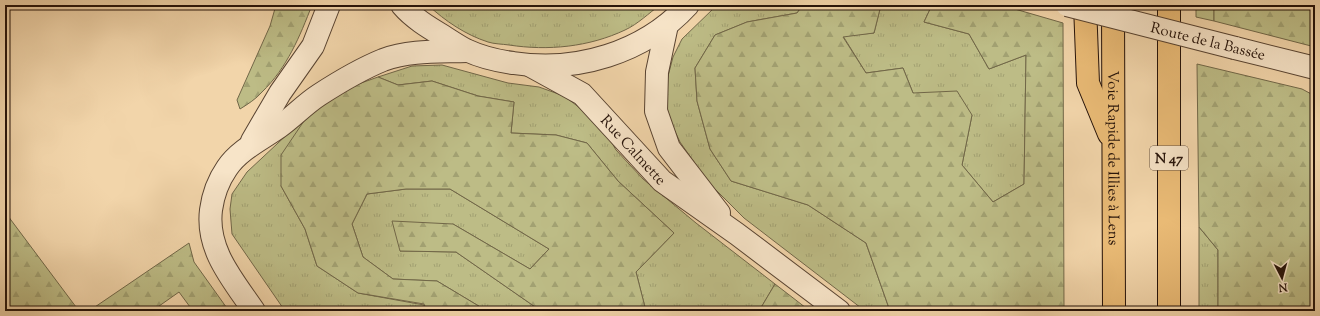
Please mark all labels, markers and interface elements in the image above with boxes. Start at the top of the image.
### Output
street label: Route de la Bassée [1148,18,1267,67]
street label: Voie Rapide de Illies à Lens [1101,71,1123,246]
street label: Rue Calmette [594,111,670,191]
road number: N 47 [1150,146,1188,170]
north arrow [1262,258,1302,298]
text: N [1278,278,1289,295]

